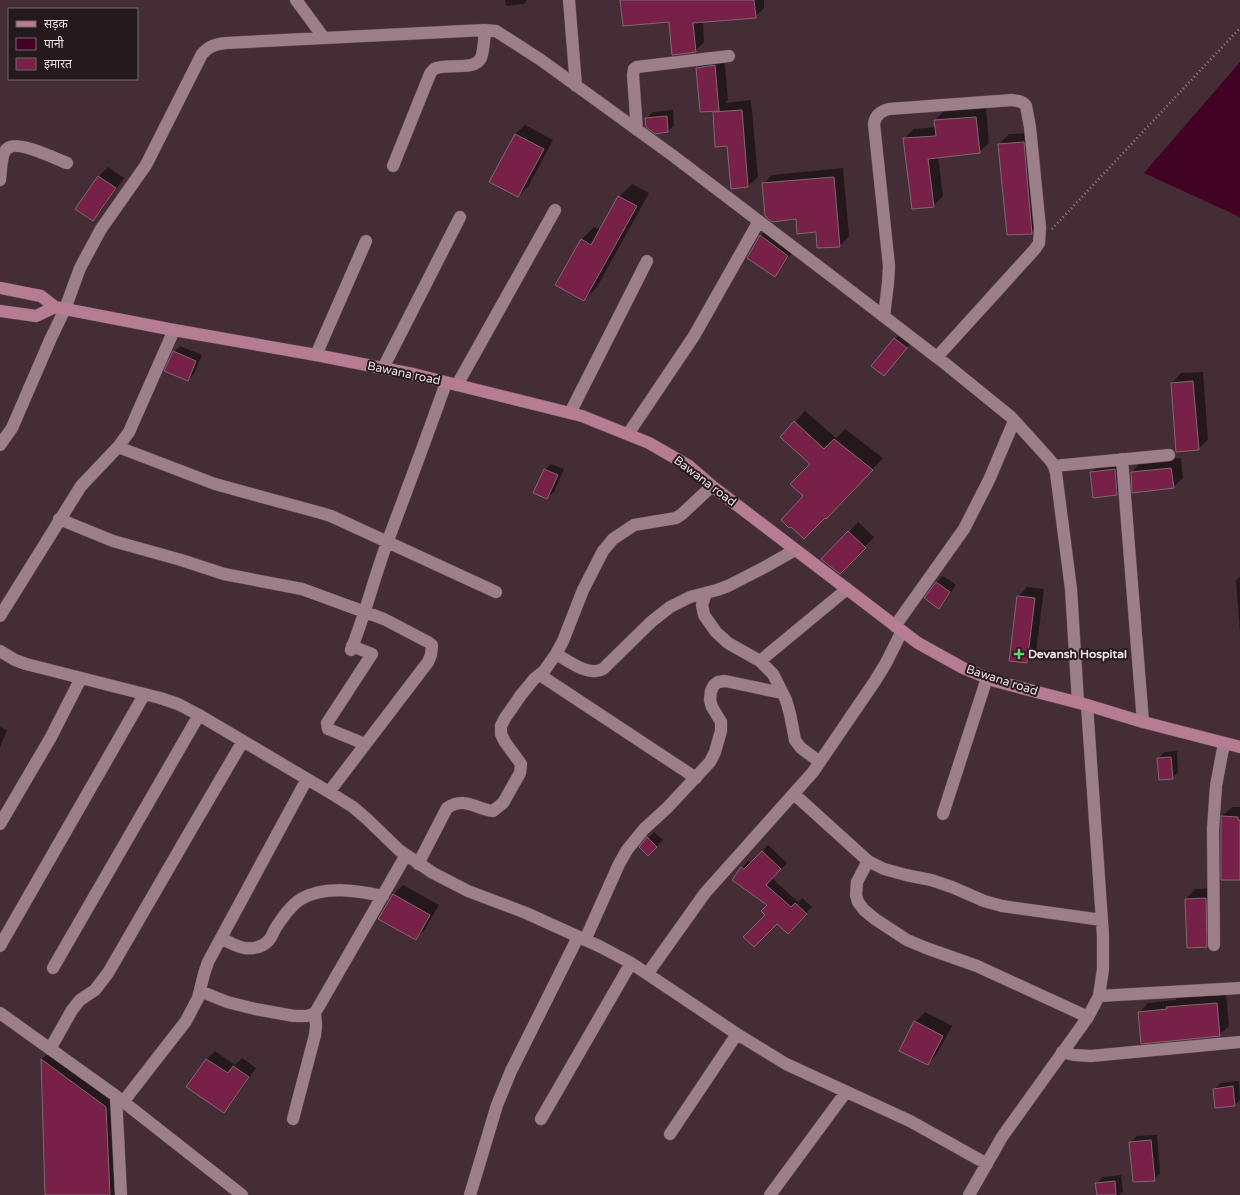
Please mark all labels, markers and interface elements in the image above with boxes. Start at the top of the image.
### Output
legend [8,8,138,80]
text: सड़क [44,17,69,31]
text: पानी [44,36,65,51]
text: इमारत [44,57,73,71]
street label: Bawana road [366,358,442,388]
street label: Bawana road [671,453,739,509]
place label: Devansh Hospital [1028,647,1127,662]
marker: Devansh Hospital [1013,648,1025,660]
street label: Bawana road [964,662,1040,698]

